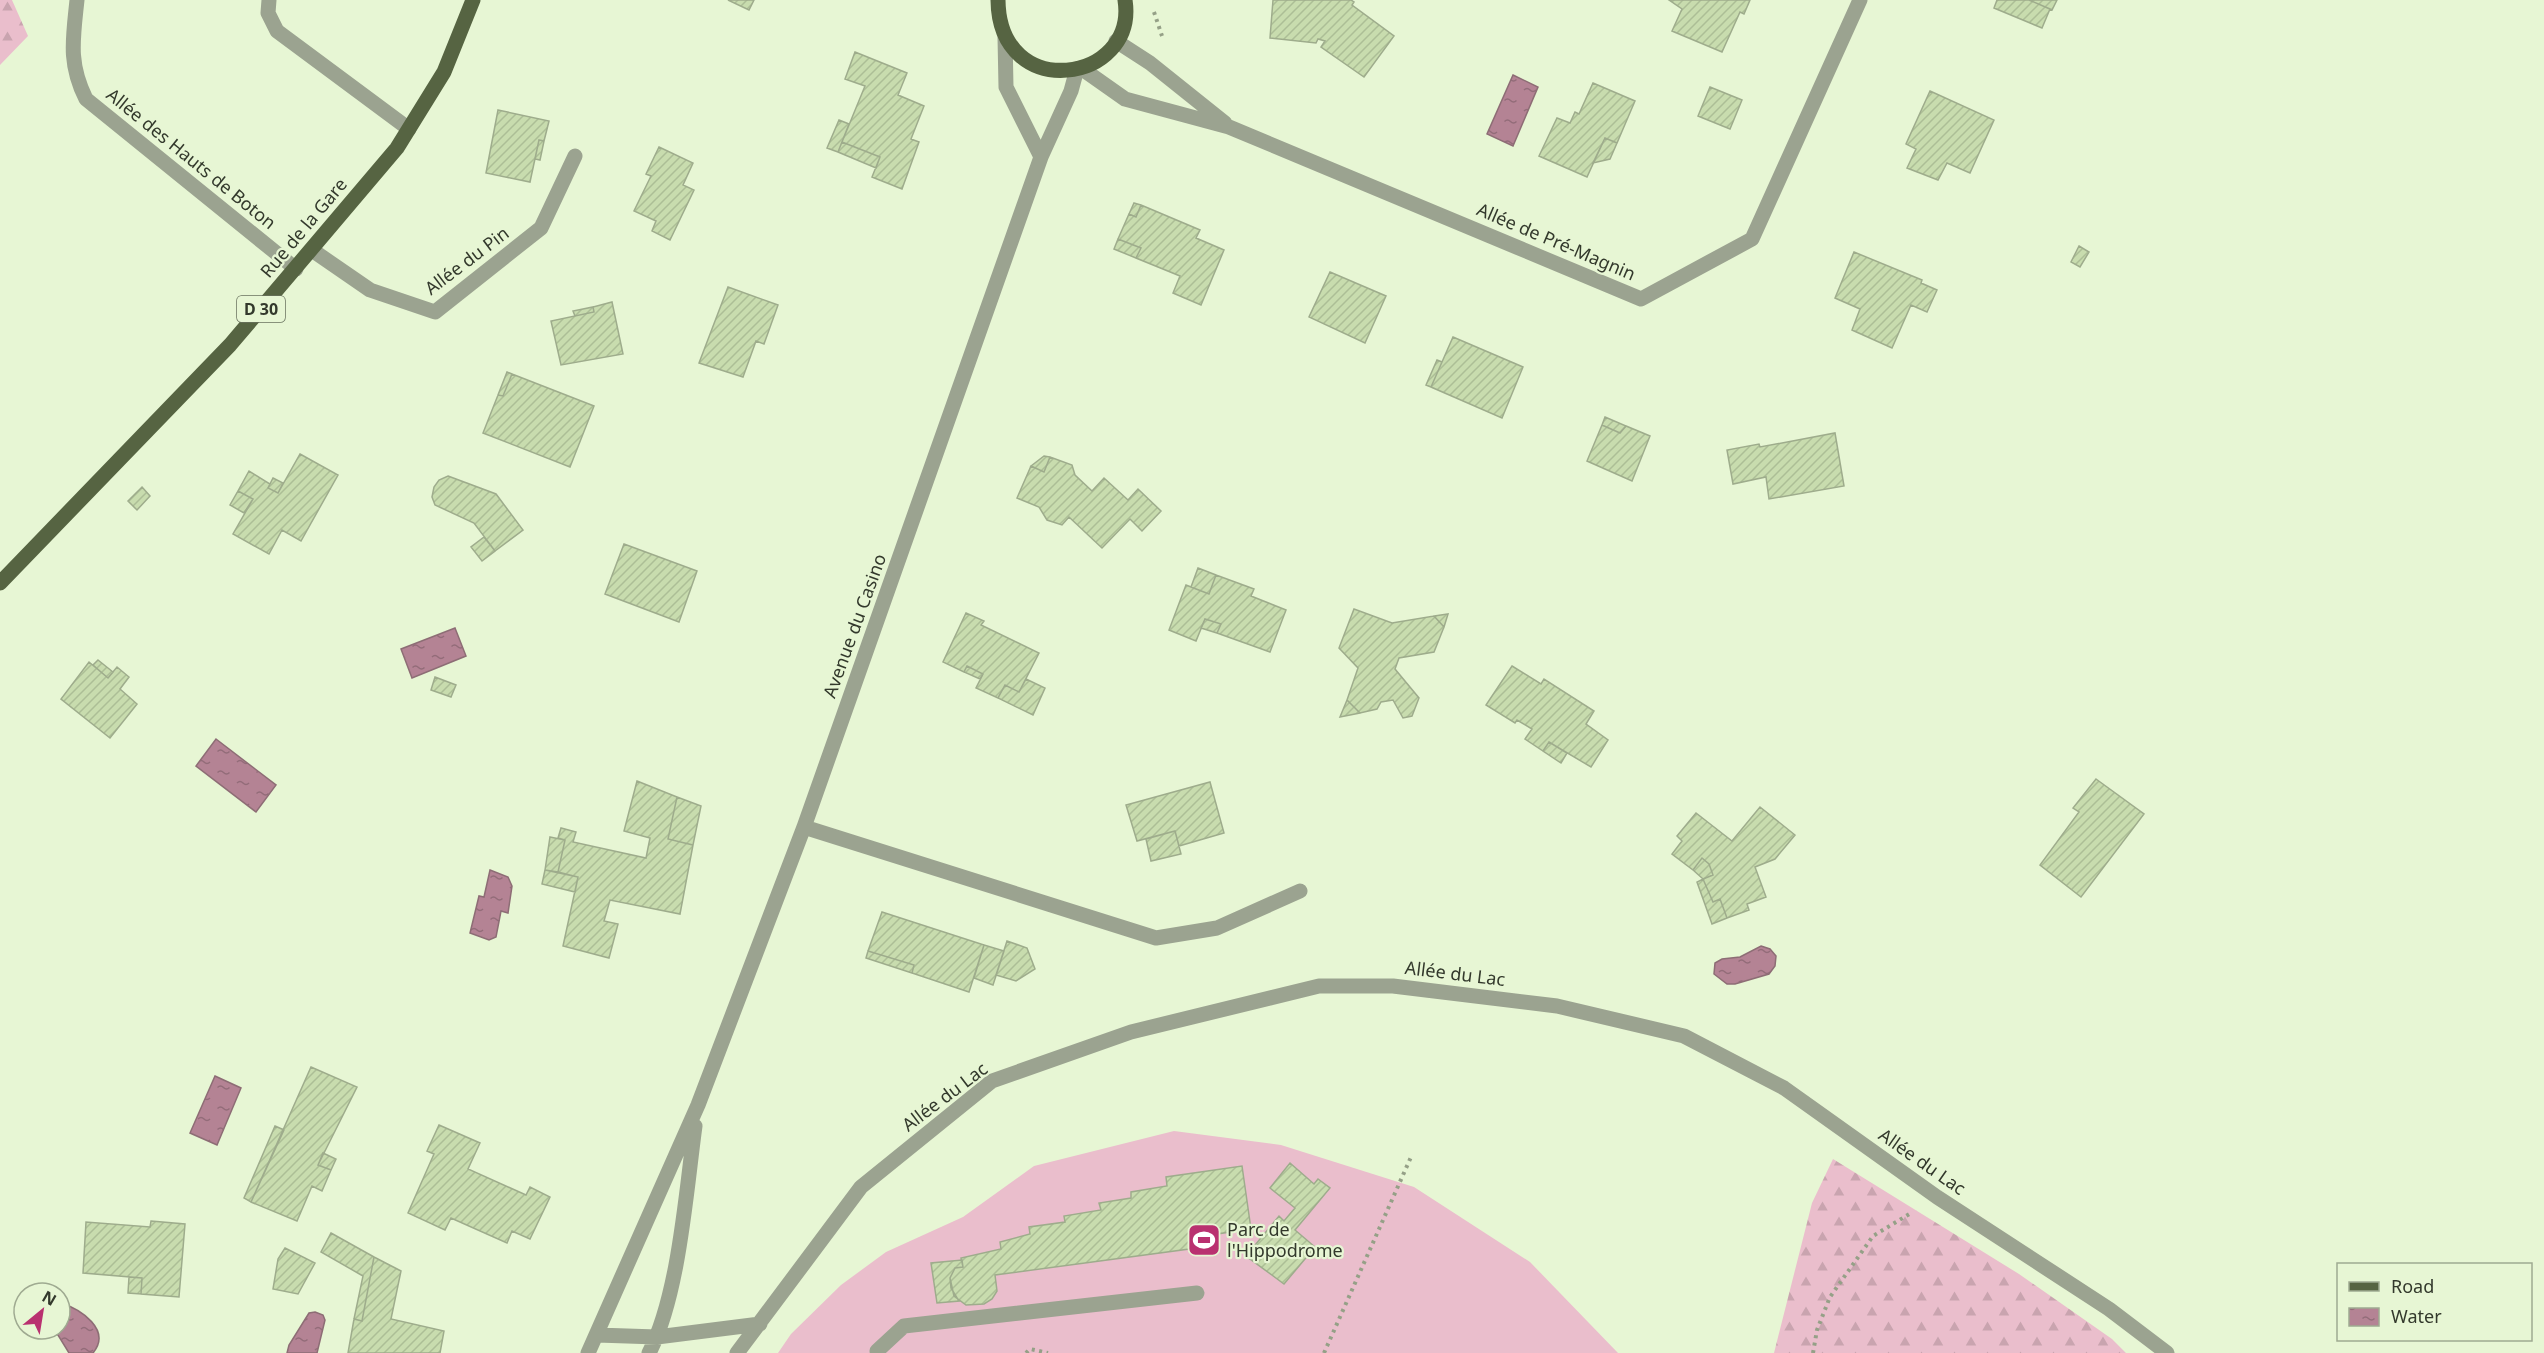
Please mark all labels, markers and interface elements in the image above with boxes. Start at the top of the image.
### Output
street label: Allée des Hauts de Boton [102,82,281,234]
street label: Rue de la Gare [255,173,352,282]
street label: Allée de Pré-Magnin [1473,197,1639,285]
street label: Allée du Pin [420,221,513,300]
road number: D 30 [237,296,285,322]
street label: Avenue du Casino [817,550,891,701]
street label: Allée du Lac [1404,955,1507,991]
street label: Allée du Lac [897,1056,992,1136]
street label: Allée du Lac [1874,1122,1971,1200]
place label: Parc de l'Hippodrome [1227,1217,1343,1262]
sports icon: Parc de l'Hippodrome [1186,1222,1222,1258]
legend [2337,1263,2532,1341]
text: Road [2391,1274,2434,1298]
north arrow [12,1281,72,1341]
text: N [38,1285,61,1311]
text: Water [2391,1304,2442,1328]

